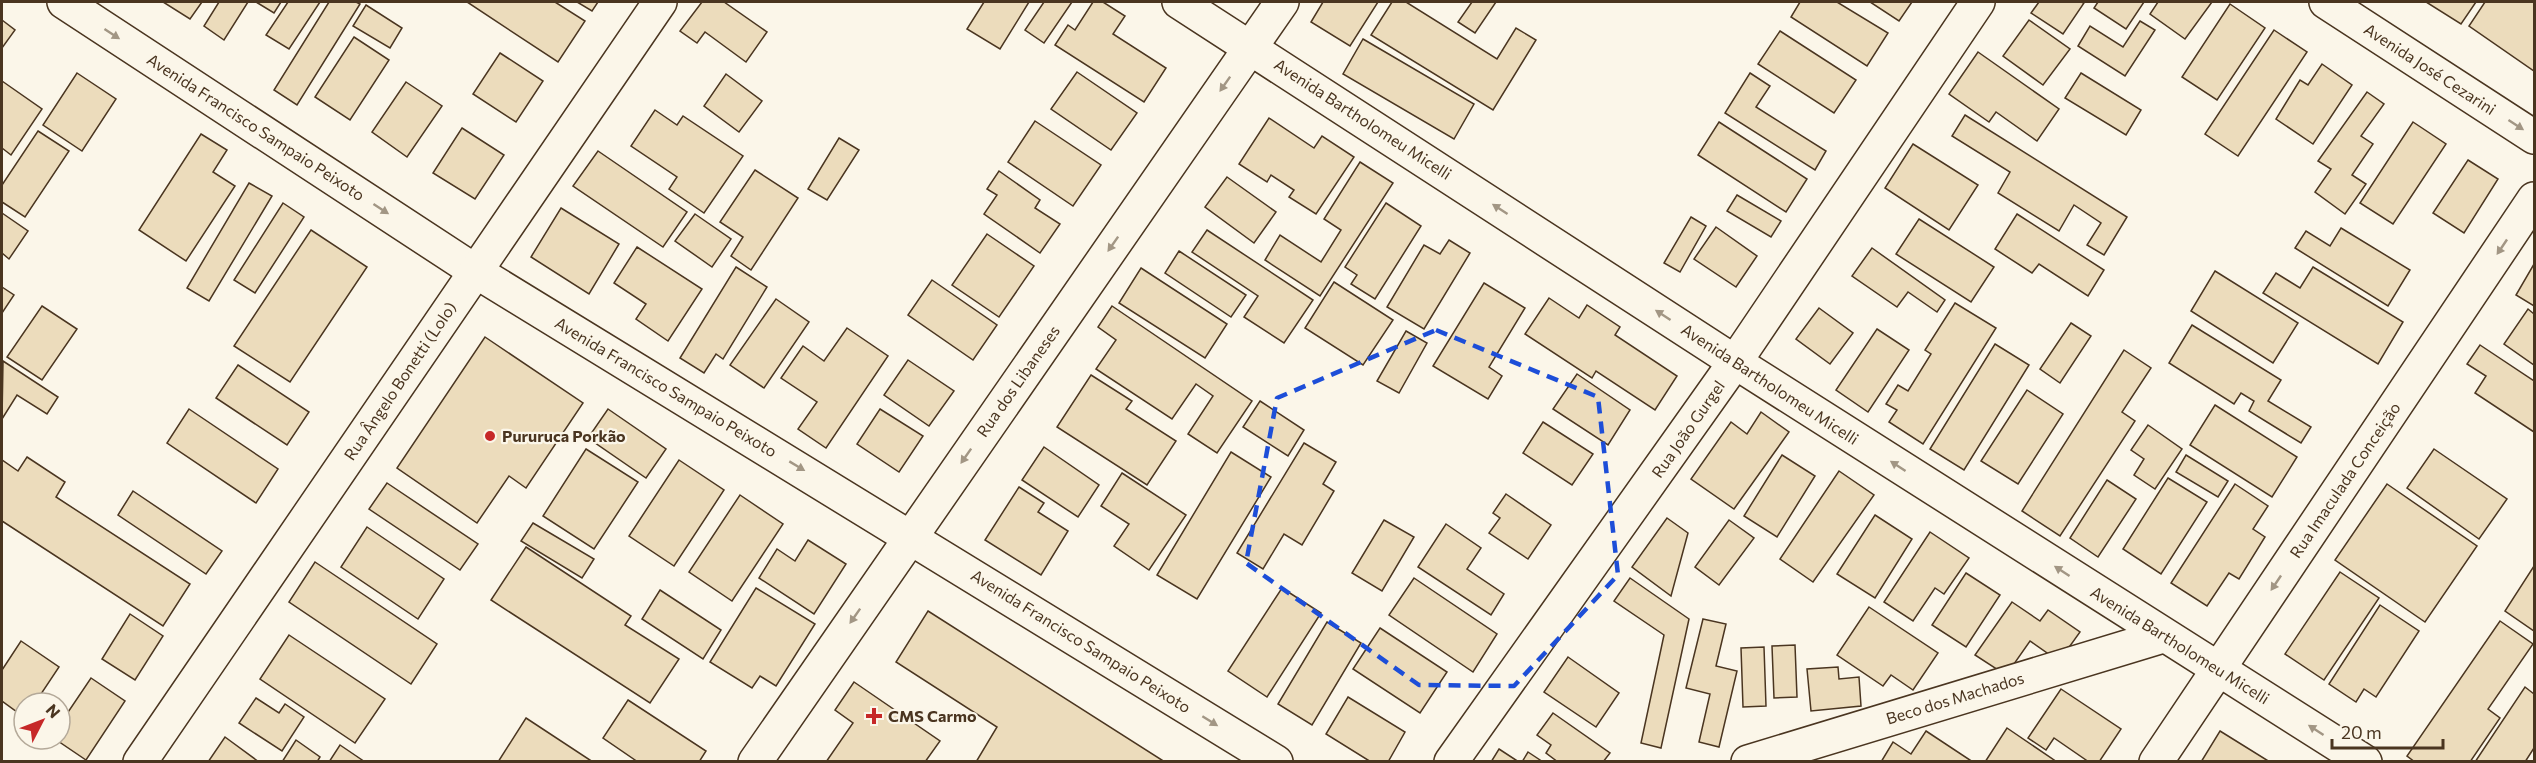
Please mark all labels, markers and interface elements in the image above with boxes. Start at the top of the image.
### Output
street label: Avenida José Cezarini [2361,19,2500,118]
one-way arrow [104,28,121,39]
street label: Avenida Francisco Sampaio Peixoto [144,49,369,204]
street label: Avenida Bartholomeu Micelli [1271,54,1455,183]
one-way arrow [1219,76,1231,92]
one-way arrow [2508,119,2524,130]
one-way arrow [1492,203,1508,214]
one-way arrow [373,204,389,215]
one-way arrow [1107,236,1119,252]
one-way arrow [2496,239,2508,255]
street label: Rua Ângelo Bonetti (Lolo) [340,298,460,463]
one-way arrow [1655,310,1671,321]
street label: Avenida Francisco Sampaio Peixoto [552,313,781,461]
street label: Avenida Bartholomeu Micelli [1678,319,1862,448]
street label: Rua dos Libaneses [972,321,1063,440]
street label: Rua João Gurgel [1647,376,1728,481]
street label: Rua Imaculada Conceição [2285,398,2404,561]
place label: Pururuca Porkão [502,426,626,445]
marker: Pururuca Porkão [483,429,497,443]
one-way arrow [961,448,972,464]
one-way arrow [789,461,805,472]
one-way arrow [1890,461,1906,472]
street label: Avenida Francisco Sampaio Peixoto [968,565,1195,716]
one-way arrow [2054,566,2070,577]
one-way arrow [2270,575,2282,591]
street label: Avenida Bartholomeu Micelli [2087,582,2273,708]
one-way arrow [849,608,861,624]
street label: Beco dos Machados [1884,668,2026,728]
north arrow [12,691,72,751]
text: N [42,700,65,721]
place label: CMS Carmo [888,706,977,725]
marker: CMS Carmo [865,707,883,725]
scale bar [2332,712,2443,750]
one-way arrow [1202,715,1218,726]
text: 20 m [2341,721,2382,743]
one-way arrow [2308,724,2324,735]

